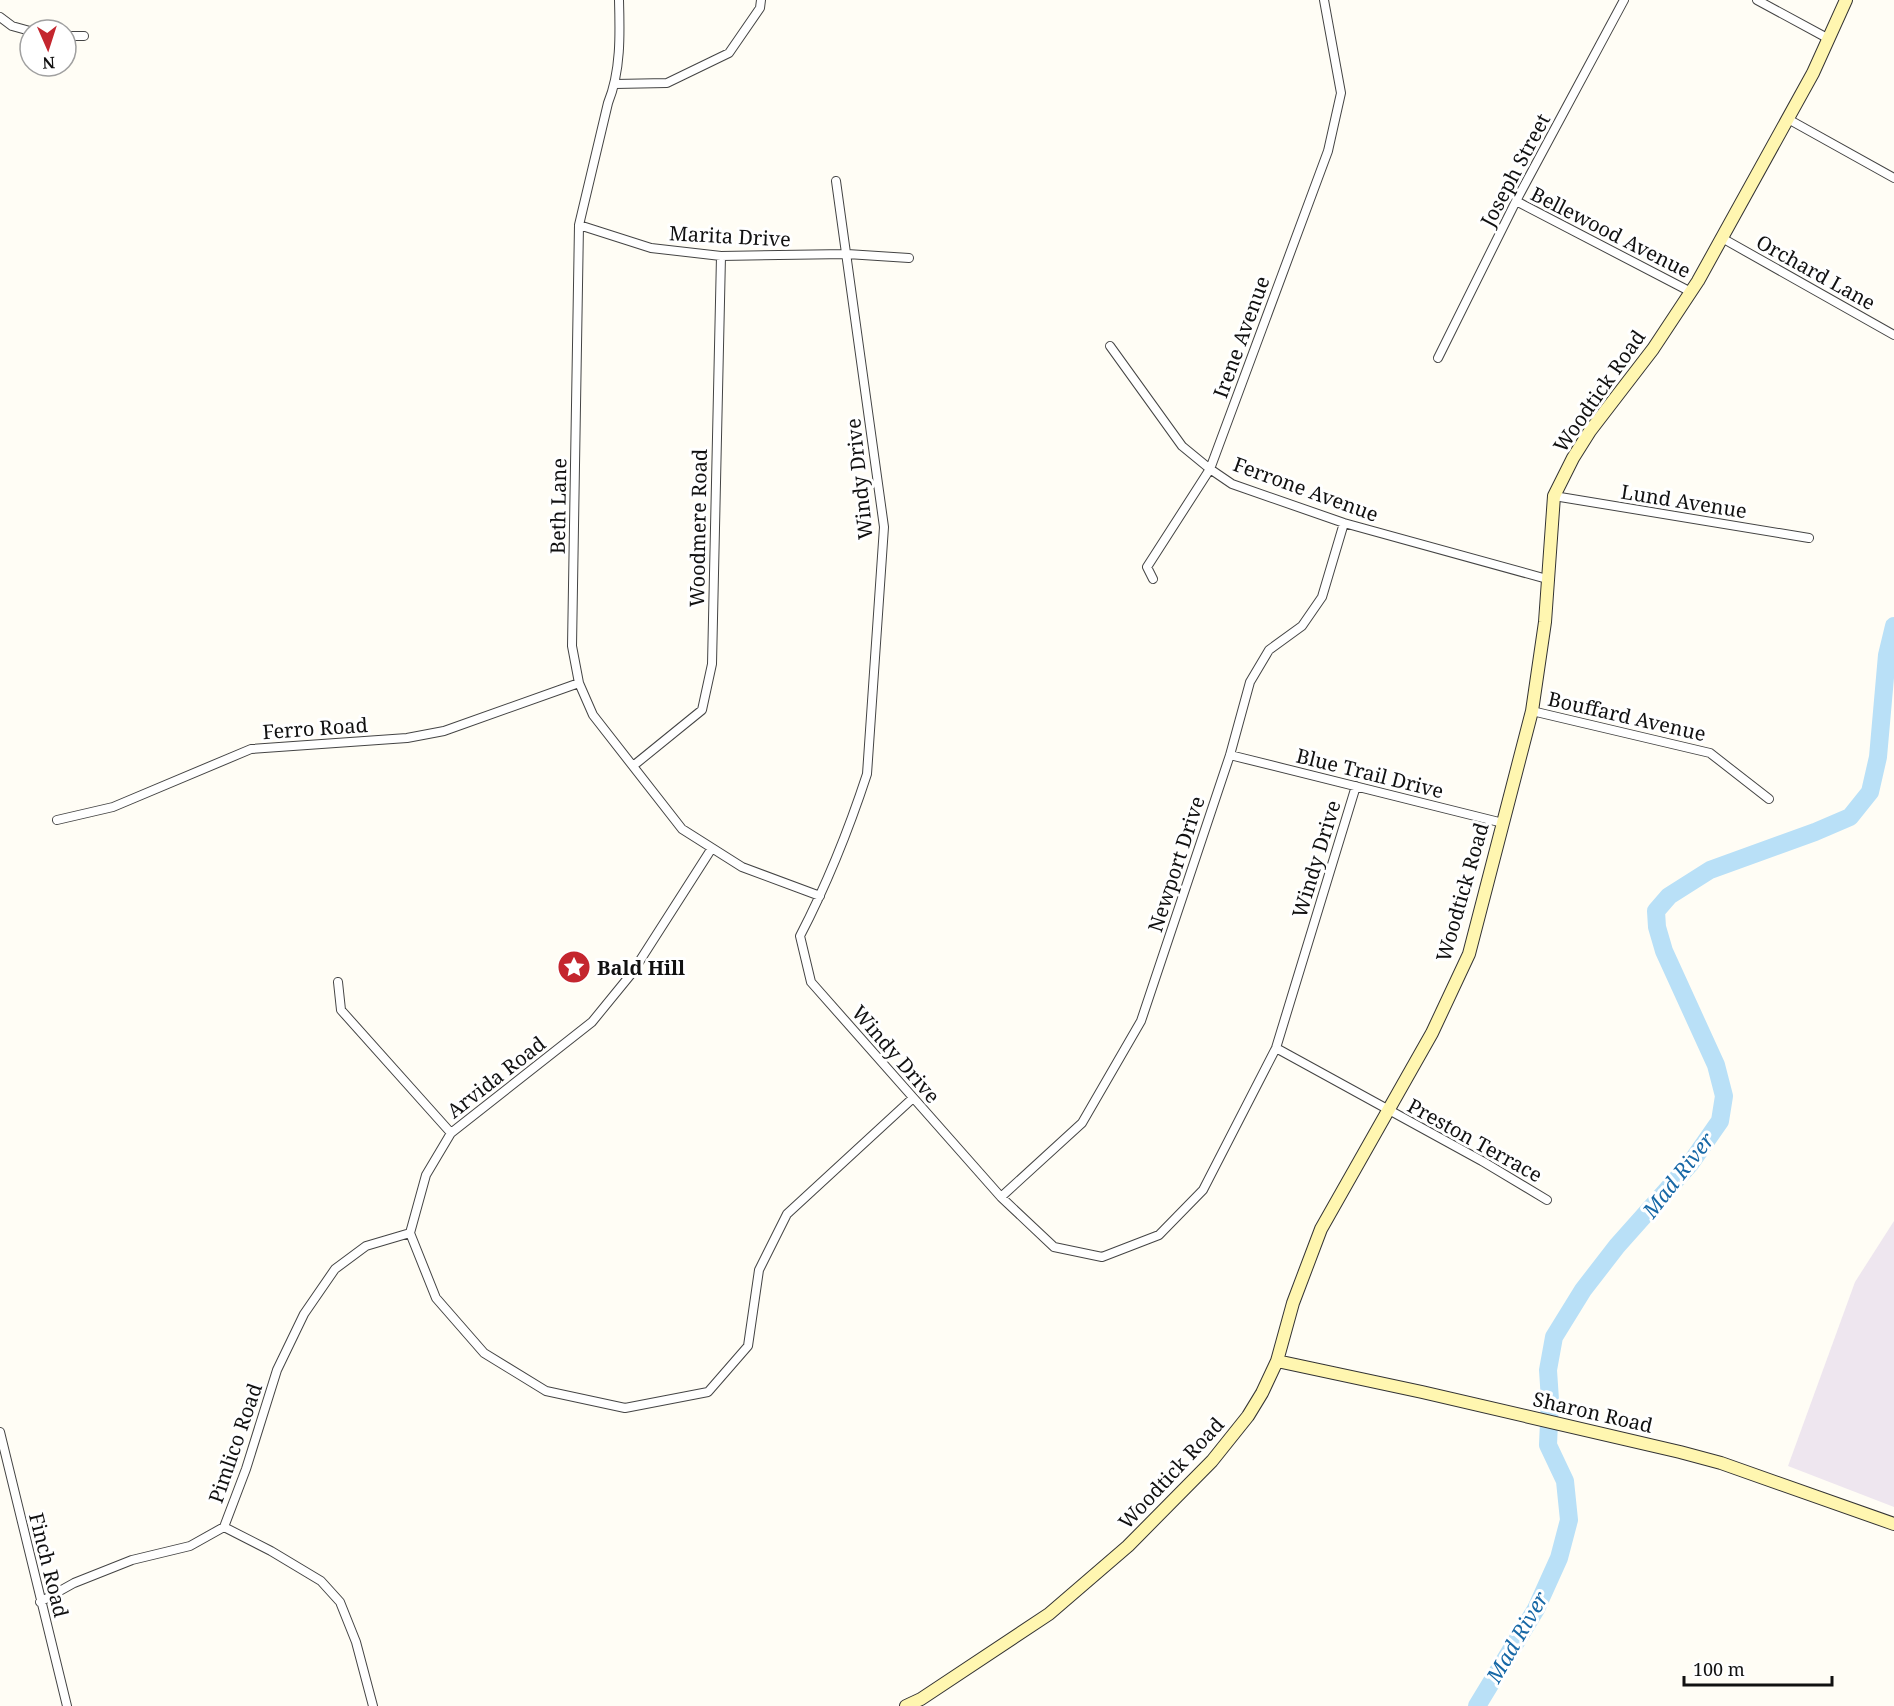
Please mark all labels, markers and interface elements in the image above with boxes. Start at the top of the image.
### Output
north arrow [18,18,78,78]
text: N [42,52,56,74]
street label: Joseph Street [1473,109,1556,232]
street label: Bellewood Avenue [1526,180,1696,284]
street label: Marita Drive [668,219,792,253]
street label: Orchard Lane [1752,228,1880,316]
street label: Irene Avenue [1206,272,1276,402]
street label: Woodtick Road [1547,324,1651,458]
street label: Windy Drive [839,417,879,541]
street label: Woodmere Road [683,449,713,607]
street label: Ferrone Avenue [1230,450,1382,528]
street label: Beth Lane [544,458,572,554]
street label: Lund Avenue [1619,478,1749,524]
street label: Bouffard Avenue [1545,685,1709,747]
street label: Ferro Road [261,711,369,745]
street label: Blue Trail Drive [1294,742,1446,804]
street label: Newport Drive [1141,793,1211,935]
street label: Windy Drive [1285,797,1347,921]
street label: Woodtick Road [1429,819,1495,965]
place icon: Bald Hill [556,949,592,985]
place label: Bald Hill [597,954,685,981]
street label: Windy Drive [846,999,946,1109]
street label: Arvida Road [441,1030,551,1124]
street label: Preston Terrace [1403,1092,1547,1188]
water label: Mad River [1635,1126,1720,1224]
street label: Pimlico Road [202,1380,268,1506]
street label: Sharon Road [1530,1385,1656,1439]
street label: Woodtick Road [1112,1411,1230,1535]
street label: Finch Road [23,1510,75,1620]
water label: Mad River [1479,1586,1555,1689]
scale bar [1684,1649,1832,1687]
text: 100 m [1693,1657,1745,1681]

